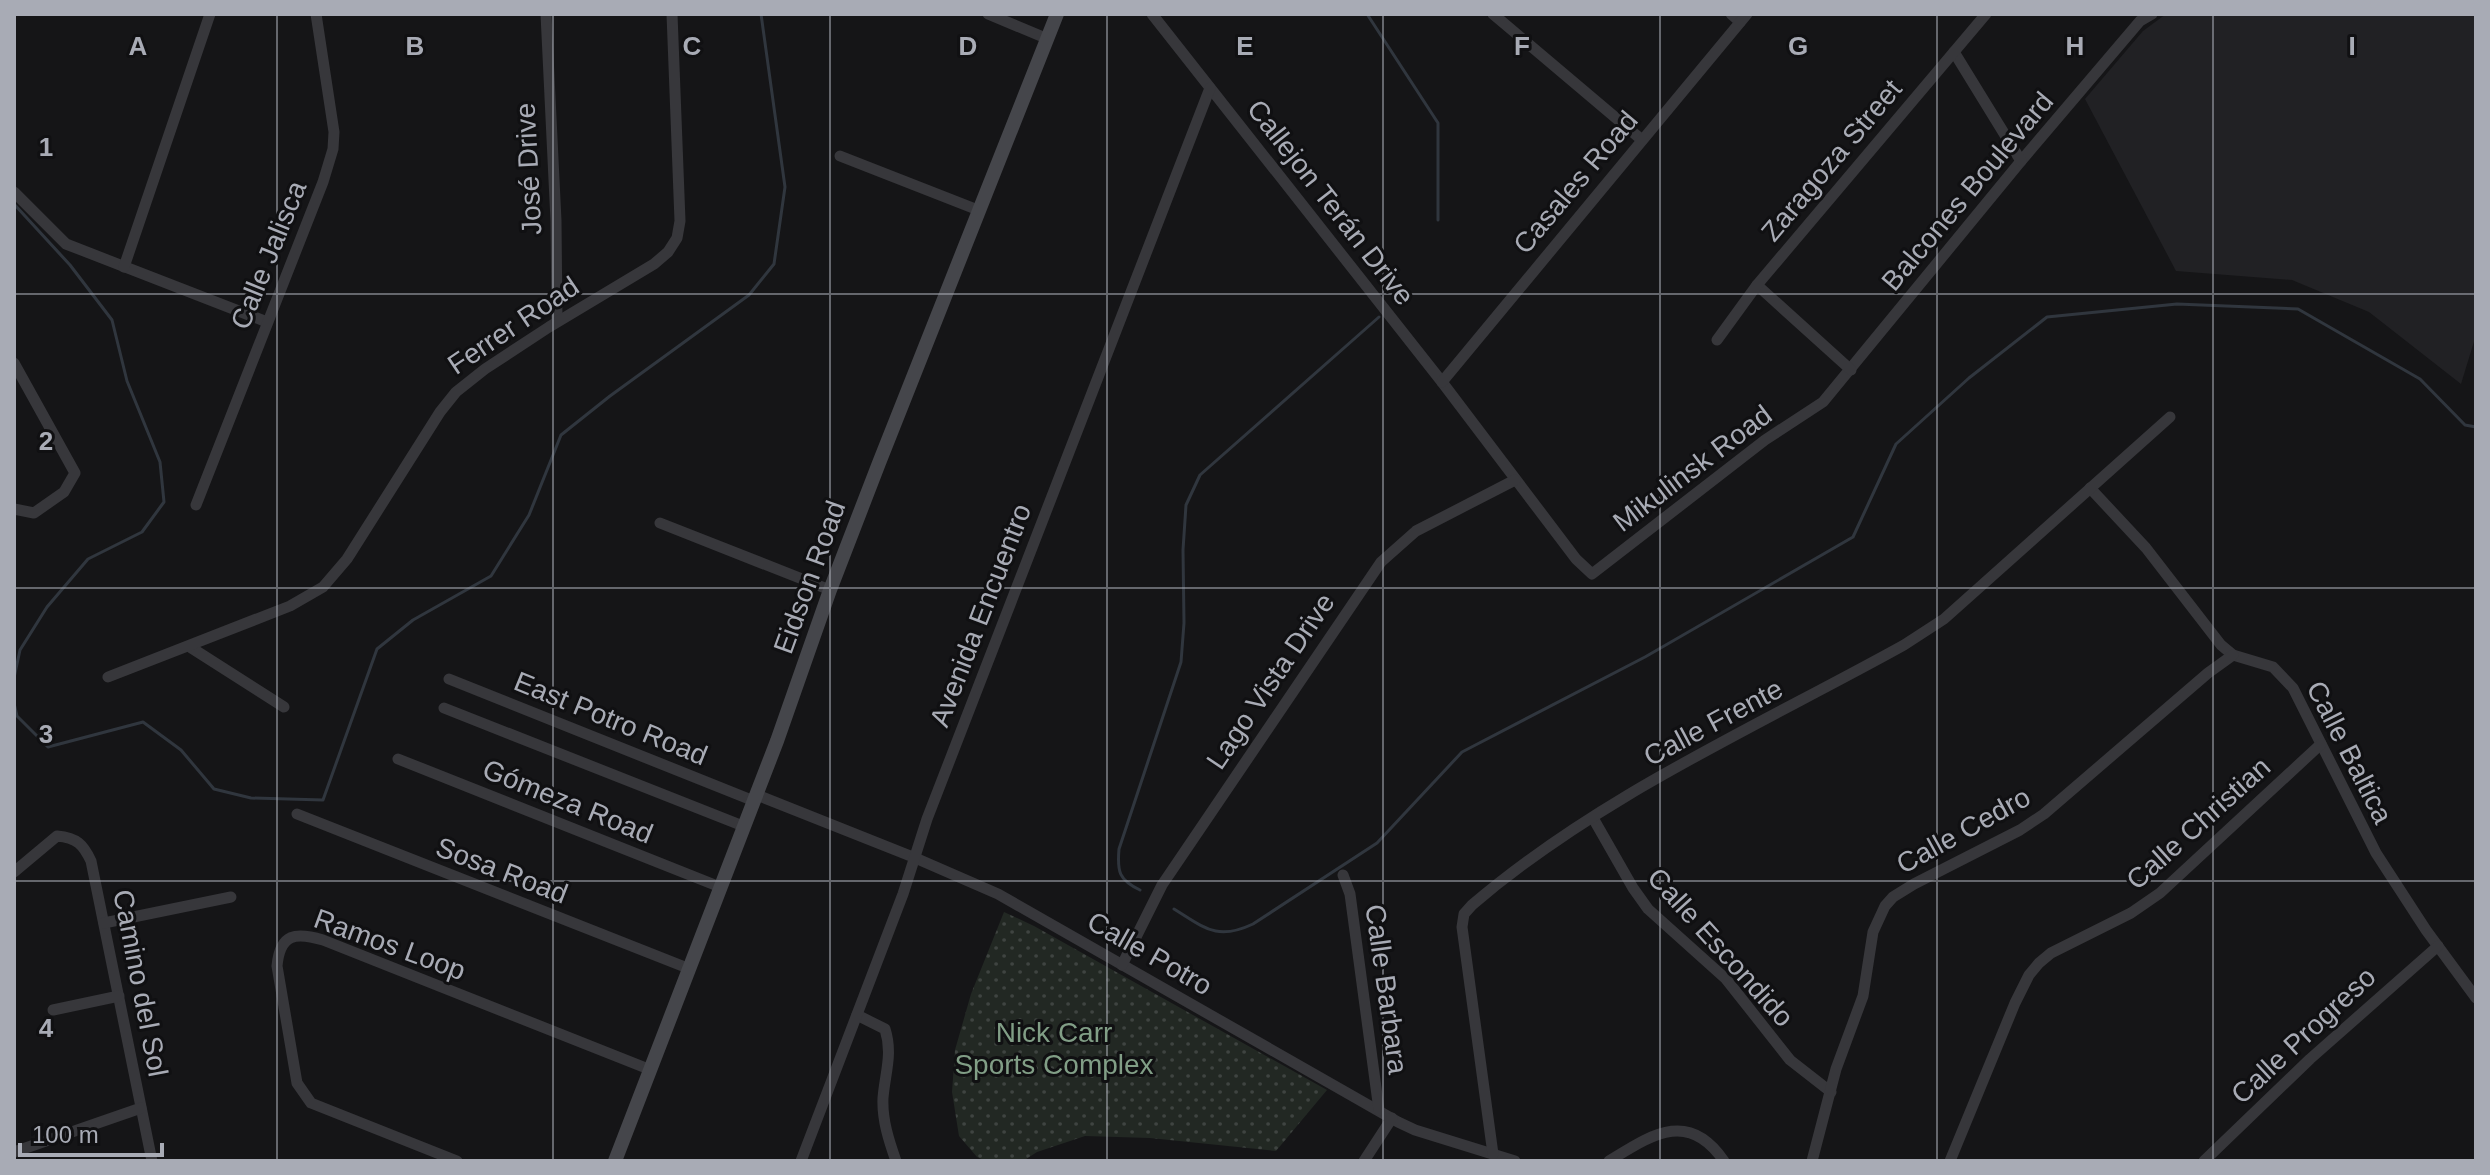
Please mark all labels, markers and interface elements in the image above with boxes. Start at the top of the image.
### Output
text: A [129,31,148,61]
text: B [406,31,424,61]
text: C [683,31,702,61]
text: D [959,31,977,61]
text: E [1236,31,1254,61]
text: F [1514,31,1530,61]
text: G [1788,31,1808,61]
text: H [2066,31,2084,61]
text: I [2348,31,2356,61]
street label: Zaragoza Street [1755,73,1908,247]
street label: Balcones Boulevard [1875,86,2059,297]
street label: Callejon Terán Drive [1241,94,1420,311]
street label: José Drive [510,102,547,236]
street label: Casales Road [1507,105,1644,260]
text: 1 [39,132,53,162]
street label: Calle Jalisca [225,176,312,334]
street label: Ferrer Road [442,270,585,380]
street label: Mikulinsk Road [1607,399,1777,538]
text: 2 [39,426,53,456]
street label: Eidson Road [767,497,851,658]
street label: Avenida Encuentro [924,499,1037,731]
street label: Lago Vista Drive [1200,588,1341,775]
street label: East Potro Road [510,666,712,771]
street label: Calle Frente [1639,673,1788,772]
street label: Calle Baltica [2300,676,2399,829]
text: 3 [39,719,53,749]
street label: Calle Christian [2120,751,2276,896]
street label: Gómeza Road [478,753,657,850]
street label: Calle Cedro [1891,781,2035,880]
street label: Sosa Road [432,831,572,910]
street label: Calle Escondido [1641,862,1800,1033]
street label: Camino del Sol [107,887,174,1079]
street label: Calle Barbara [1359,902,1414,1076]
street label: Ramos Loop [310,903,470,986]
street label: Calle Potro [1082,905,1217,1001]
street label: Calle Progreso [2225,961,2382,1110]
text: 4 [39,1013,54,1043]
park label: Nick Carr Sports Complex [954,1017,1154,1080]
scale bar [20,1107,162,1157]
text: 100 m [32,1121,99,1148]

